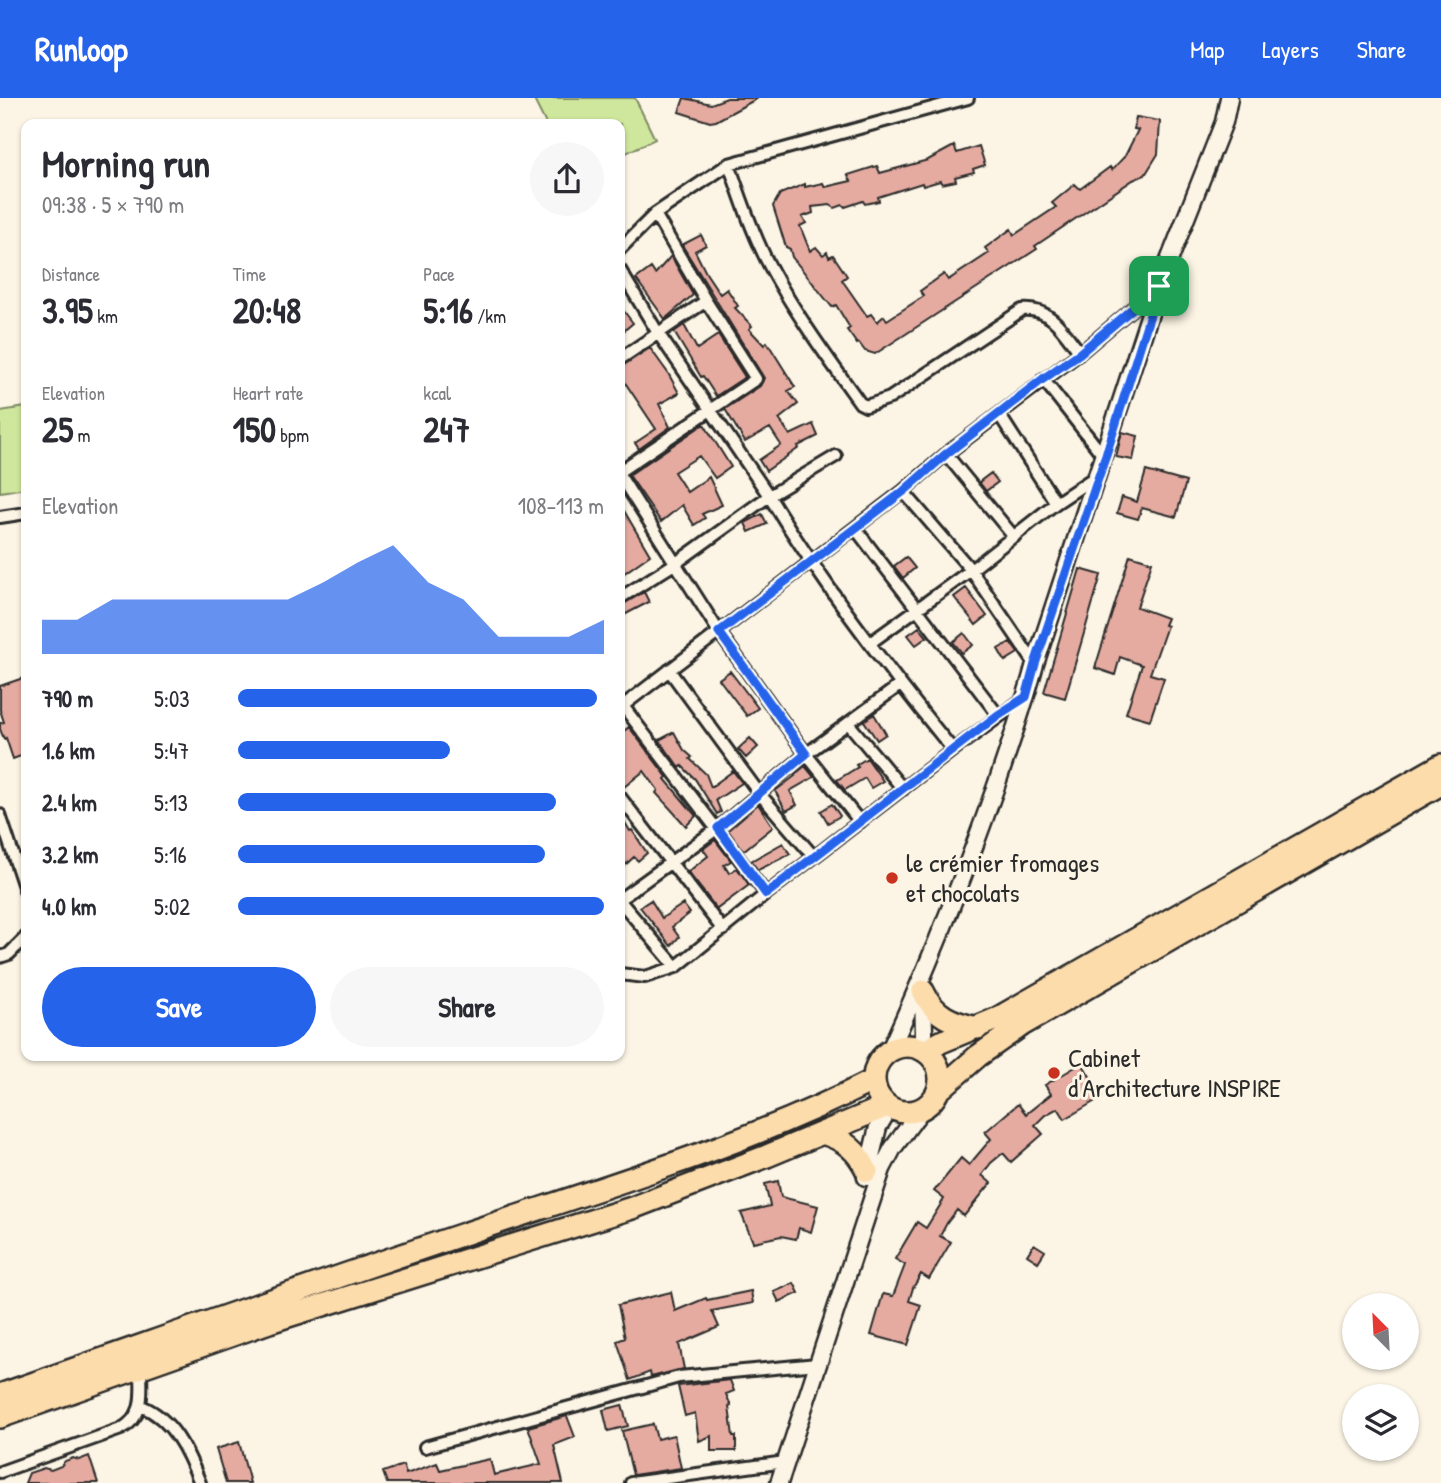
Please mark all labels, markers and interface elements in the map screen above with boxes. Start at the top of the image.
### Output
text: Runloop [35,27,128,71]
text: Map [1190,33,1224,65]
text: Layers [1262,33,1319,65]
text: Share [1357,33,1406,65]
text: Morning run [42,137,210,189]
button: share [530,142,604,216]
text: 09:38 · 5 × 790 m [42,189,184,220]
pin [1129,256,1189,316]
text: Distance [42,261,100,287]
text: Time [233,261,266,287]
text: Pace [423,261,455,287]
icon: arrive [1140,267,1178,305]
text: 3.95 [42,287,93,334]
text: 20:48 [233,287,301,334]
text: 5:16 [423,287,473,334]
text: km [93,303,118,329]
text: /km [473,303,506,329]
text: Elevation [42,380,105,406]
text: Heart rate [233,380,304,406]
text: kcal [423,380,451,406]
text: 25 [42,406,73,453]
text: 150 [233,406,276,453]
text: 247 [423,406,470,453]
text: m [73,422,90,448]
text: bpm [276,422,309,448]
text: Elevation [42,490,118,521]
text: 108–113 m [518,490,604,521]
text: 790 m [42,683,93,714]
text: 5:03 [154,683,190,714]
text: 1.6 km [42,735,95,766]
text: 5:47 [154,735,189,766]
text: 2.4 km [42,787,97,818]
text: 5:13 [154,787,188,818]
text: 3.2 km [42,839,98,870]
text: 5:16 [154,839,187,870]
place label: le crémier fromages et chocolats [906,845,1099,910]
marker: le crémier fromages et chocolats [884,870,900,886]
text: 4.0 km [42,891,96,922]
text: 5:02 [154,891,190,922]
button: Save [42,967,316,1047]
button: Share [330,967,604,1047]
place label: Cabinet d'Architecture INSPIRE [1068,1040,1281,1105]
marker: Cabinet d'Architecture INSPIRE [1046,1065,1062,1081]
north arrow [1342,1293,1419,1370]
map controls [1342,1293,1419,1461]
button: layers [1342,1384,1419,1461]

